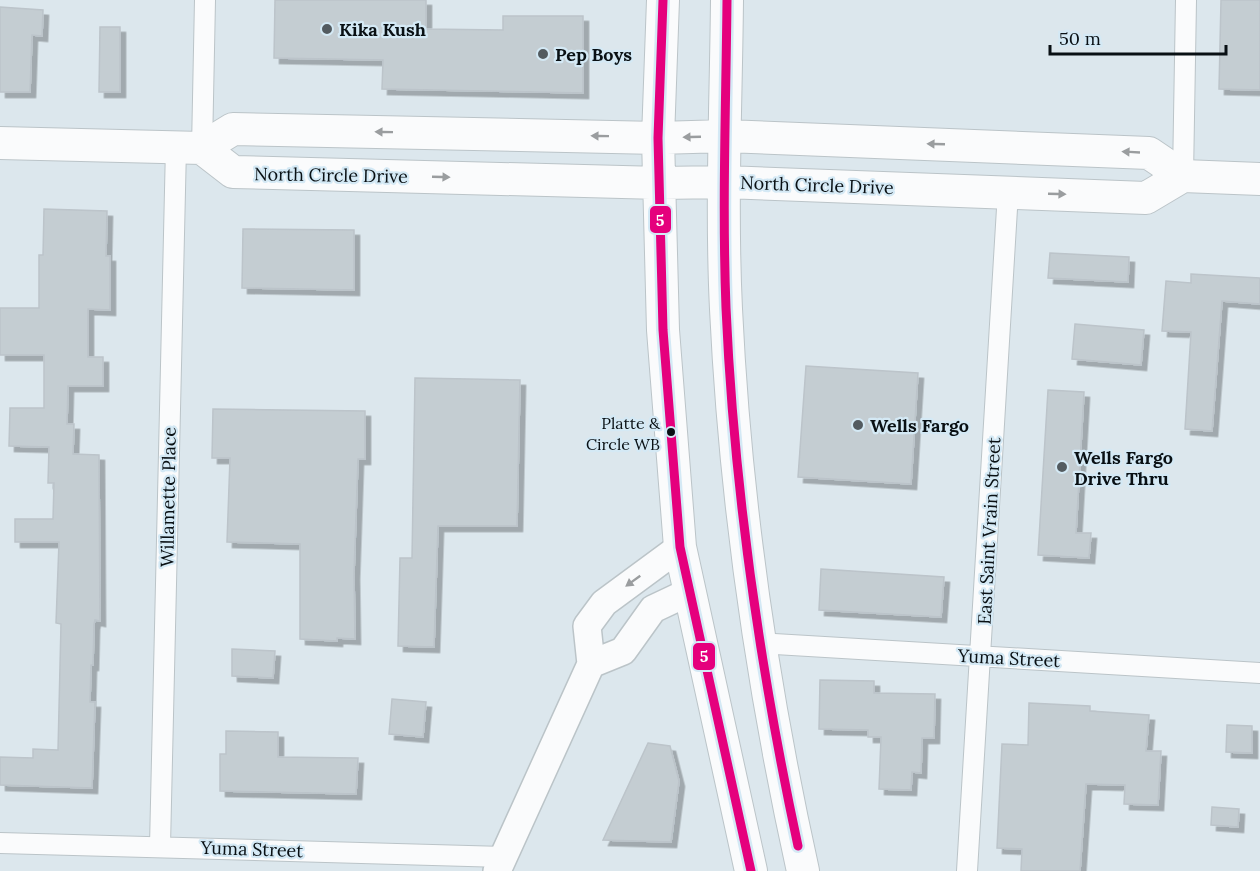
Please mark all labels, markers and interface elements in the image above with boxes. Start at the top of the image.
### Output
place label: Kika Kush [339,18,426,41]
scale bar [1050,18,1226,56]
marker: Kika Kush [320,22,334,36]
text: 50 m [1059,27,1101,50]
place label: Pep Boys [555,43,632,66]
marker: Pep Boys [536,47,550,61]
one-way arrow [375,127,394,137]
one-way arrow [590,132,609,141]
one-way arrow [683,132,702,142]
one-way arrow [927,139,946,148]
one-way arrow [1121,148,1140,157]
street label: North Circle Drive [254,162,408,188]
street label: North Circle Drive [740,171,894,199]
one-way arrow [431,172,450,182]
one-way arrow [1047,189,1066,198]
line badge: 5 [649,205,672,234]
text: 5 [656,210,665,230]
place label: Platte & Circle WB [586,413,661,454]
place label: Wells Fargo [870,414,969,437]
marker: Wells Fargo [851,418,865,432]
street label: Willamette Place [155,426,181,567]
marker: Platte & Circle WB [665,426,677,438]
street label: East Saint Vrain Street [973,437,1005,625]
place label: Wells Fargo Drive Thru [1074,446,1173,490]
marker: Wells Fargo Drive Thru [1055,460,1069,474]
one-way arrow [625,575,640,587]
line badge: 5 [692,642,716,671]
street label: Yuma Street [956,644,1061,672]
text: 5 [700,646,709,666]
street label: Yuma Street [199,836,304,862]

